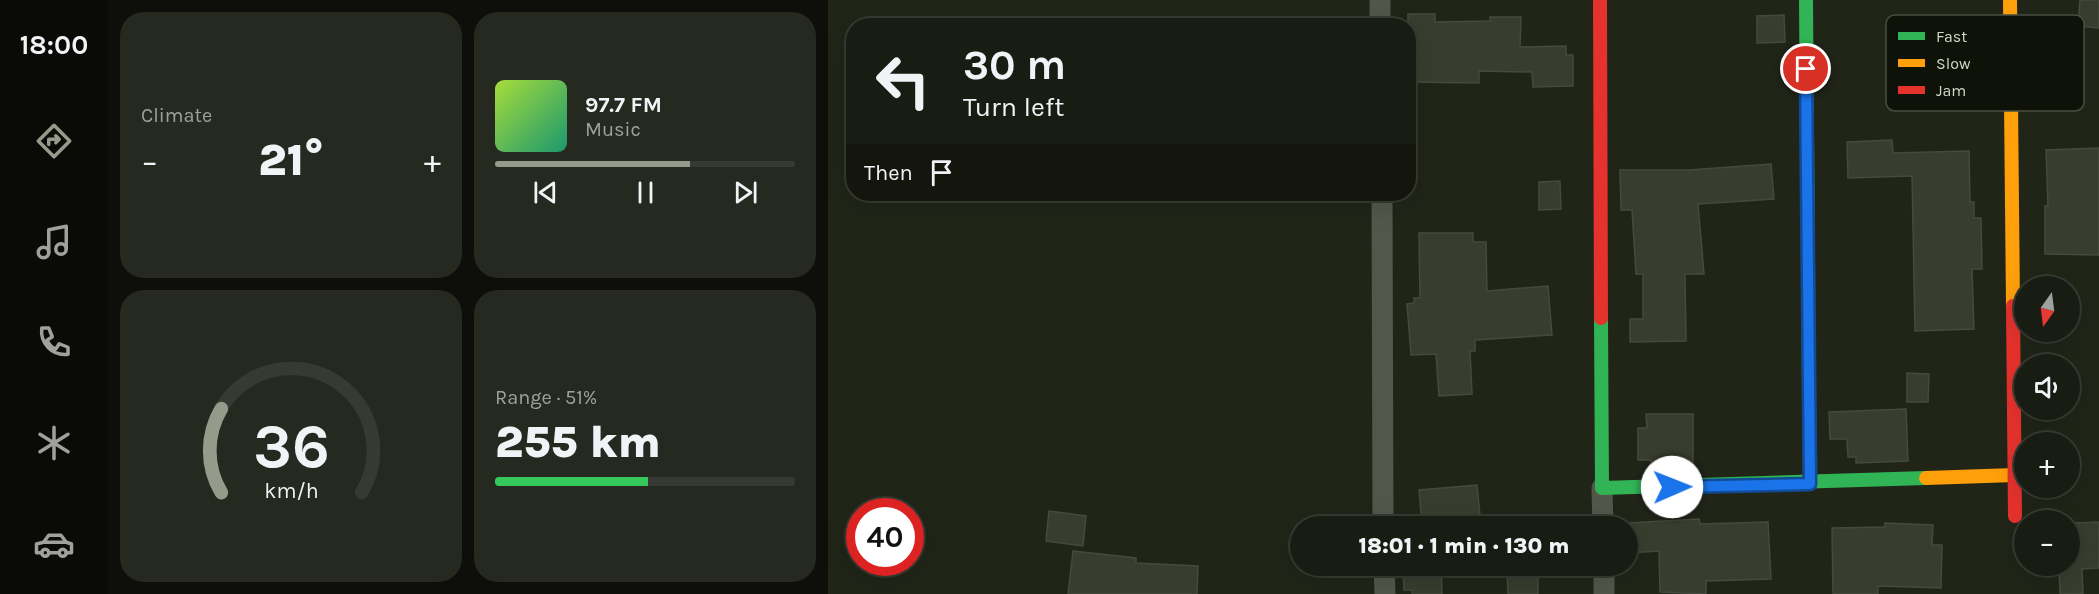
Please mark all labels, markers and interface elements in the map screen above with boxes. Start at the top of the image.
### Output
legend [1886,15,2084,111]
text: Fast [1936,27,1967,46]
text: 18:00 [20,29,88,61]
text: 30 m [963,40,1066,90]
icon: left [864,42,942,120]
pin [1780,43,1831,94]
icon: arrive [1789,52,1822,85]
text: Slow [1936,54,1971,73]
text: Jam [1936,81,1966,100]
text: Turn left [963,91,1064,123]
text: 97.7 FM [585,92,662,118]
text: Climate [141,104,212,127]
text: Music [585,118,641,141]
icon: directions [33,120,75,162]
text: 21° [258,134,324,186]
text: − [141,142,158,180]
text: + [424,142,441,180]
icon: arrive [925,156,958,189]
text: Then [864,160,913,186]
icon: previous [529,176,562,209]
icon: pause [629,176,662,209]
icon: next [729,176,762,209]
icon: music [33,221,75,263]
north arrow [2014,276,2080,342]
map controls [2014,276,2080,576]
icon: phone [33,321,75,363]
button: sound [2014,354,2080,420]
text: Range · 51% [495,386,597,409]
text: 36 [253,410,329,483]
text: 255 km [495,416,661,468]
icon: climate [33,422,75,464]
button: + [2014,432,2080,498]
position arrow [1640,455,1704,519]
text: km/h [264,478,318,503]
speed limit sign: 40 [846,498,924,576]
button: − [2014,510,2080,576]
icon: car [33,523,75,565]
text: 18:01 · 1 min · 130 m [1359,533,1569,559]

